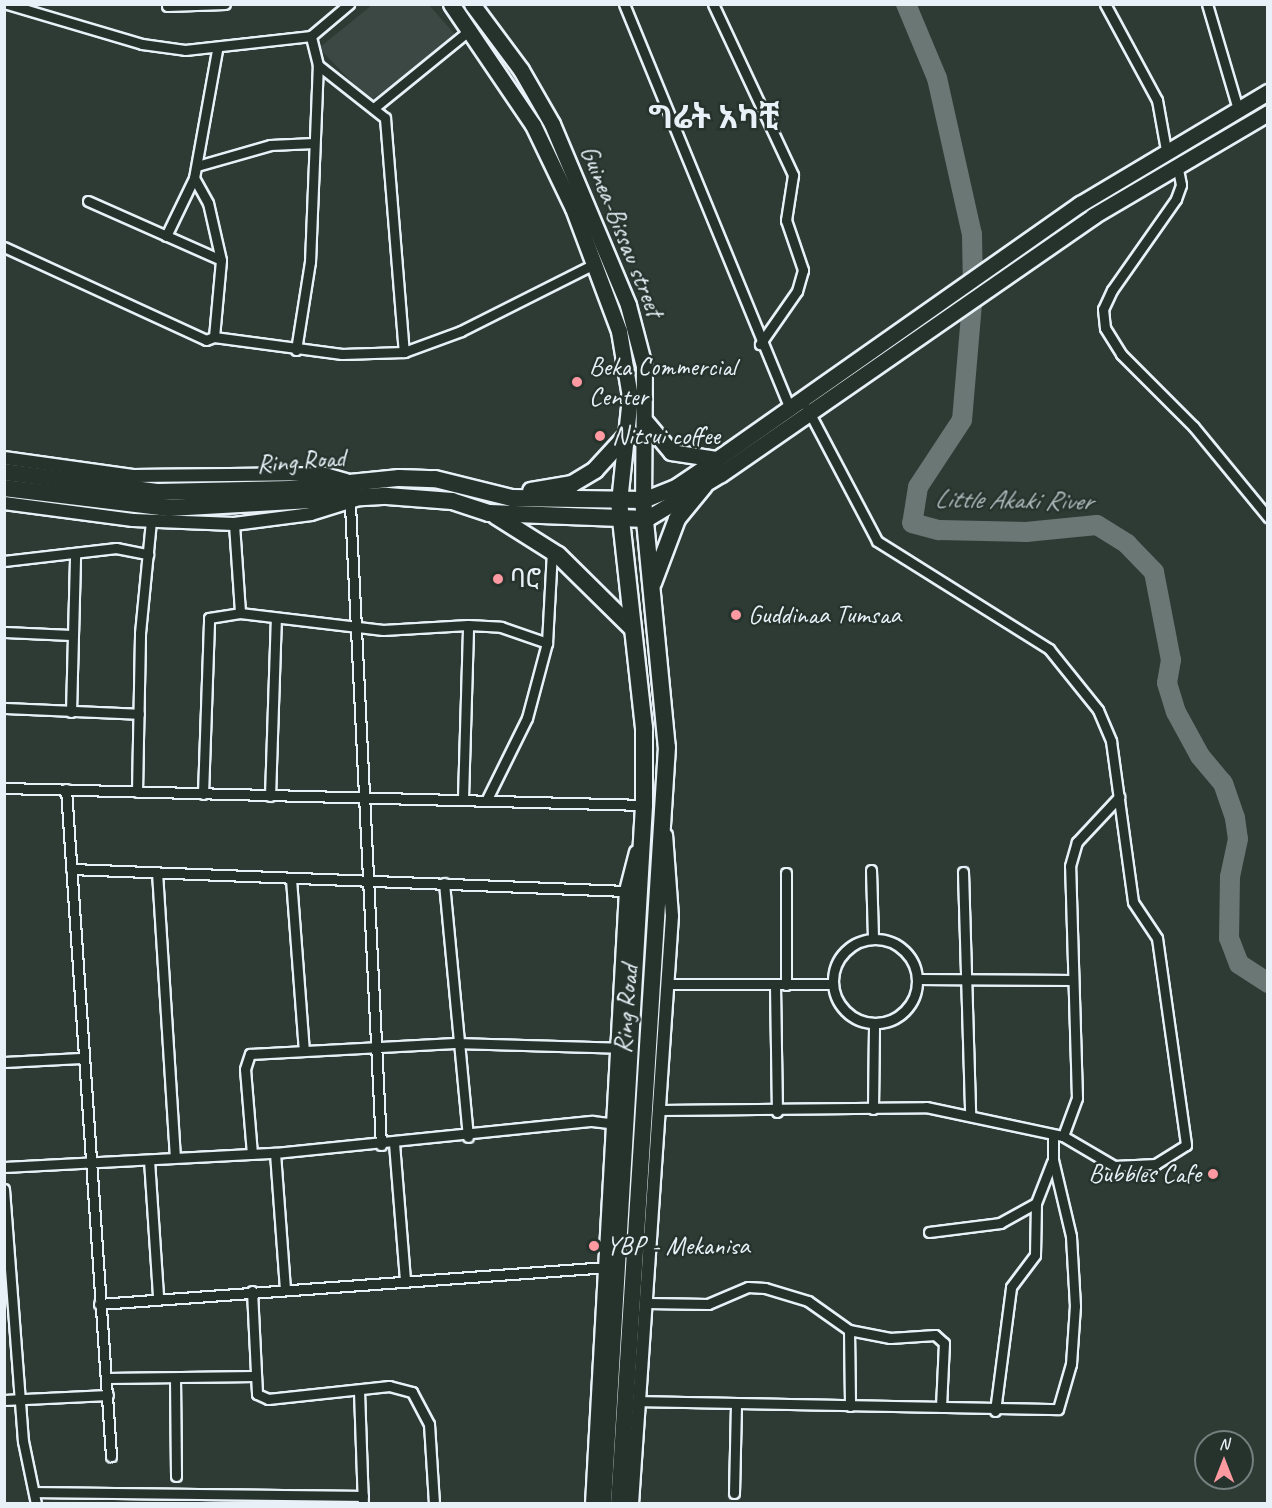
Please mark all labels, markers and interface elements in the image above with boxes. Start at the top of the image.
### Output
district label: ግሬት አካቺ [648,99,780,137]
street label: Guinea-Bissau street [573,141,671,321]
place label: Beka Commercial Center [589,351,737,412]
marker: Beka Commercial Center [570,375,584,389]
place label: Nitsui coffee [612,420,720,452]
marker: Nitsui coffee [593,429,607,443]
street label: Ring Road [255,442,347,480]
water label: Little Akaki River [933,482,1093,518]
place label: ባሮ [510,563,541,595]
marker: ባሮ [491,572,505,586]
place label: Guddinaa Tumsaa [748,599,899,631]
marker: Guddinaa Tumsaa [729,608,743,622]
street label: Ring Road [607,963,645,1055]
place label: Bubbles Cafe [1088,1158,1201,1190]
marker: Bubbles Cafe [1206,1167,1220,1181]
place label: YBP - Mekanisa [606,1230,750,1262]
marker: YBP - Mekanisa [587,1239,601,1253]
north arrow [1194,1430,1254,1490]
text: N [1219,1434,1229,1454]

